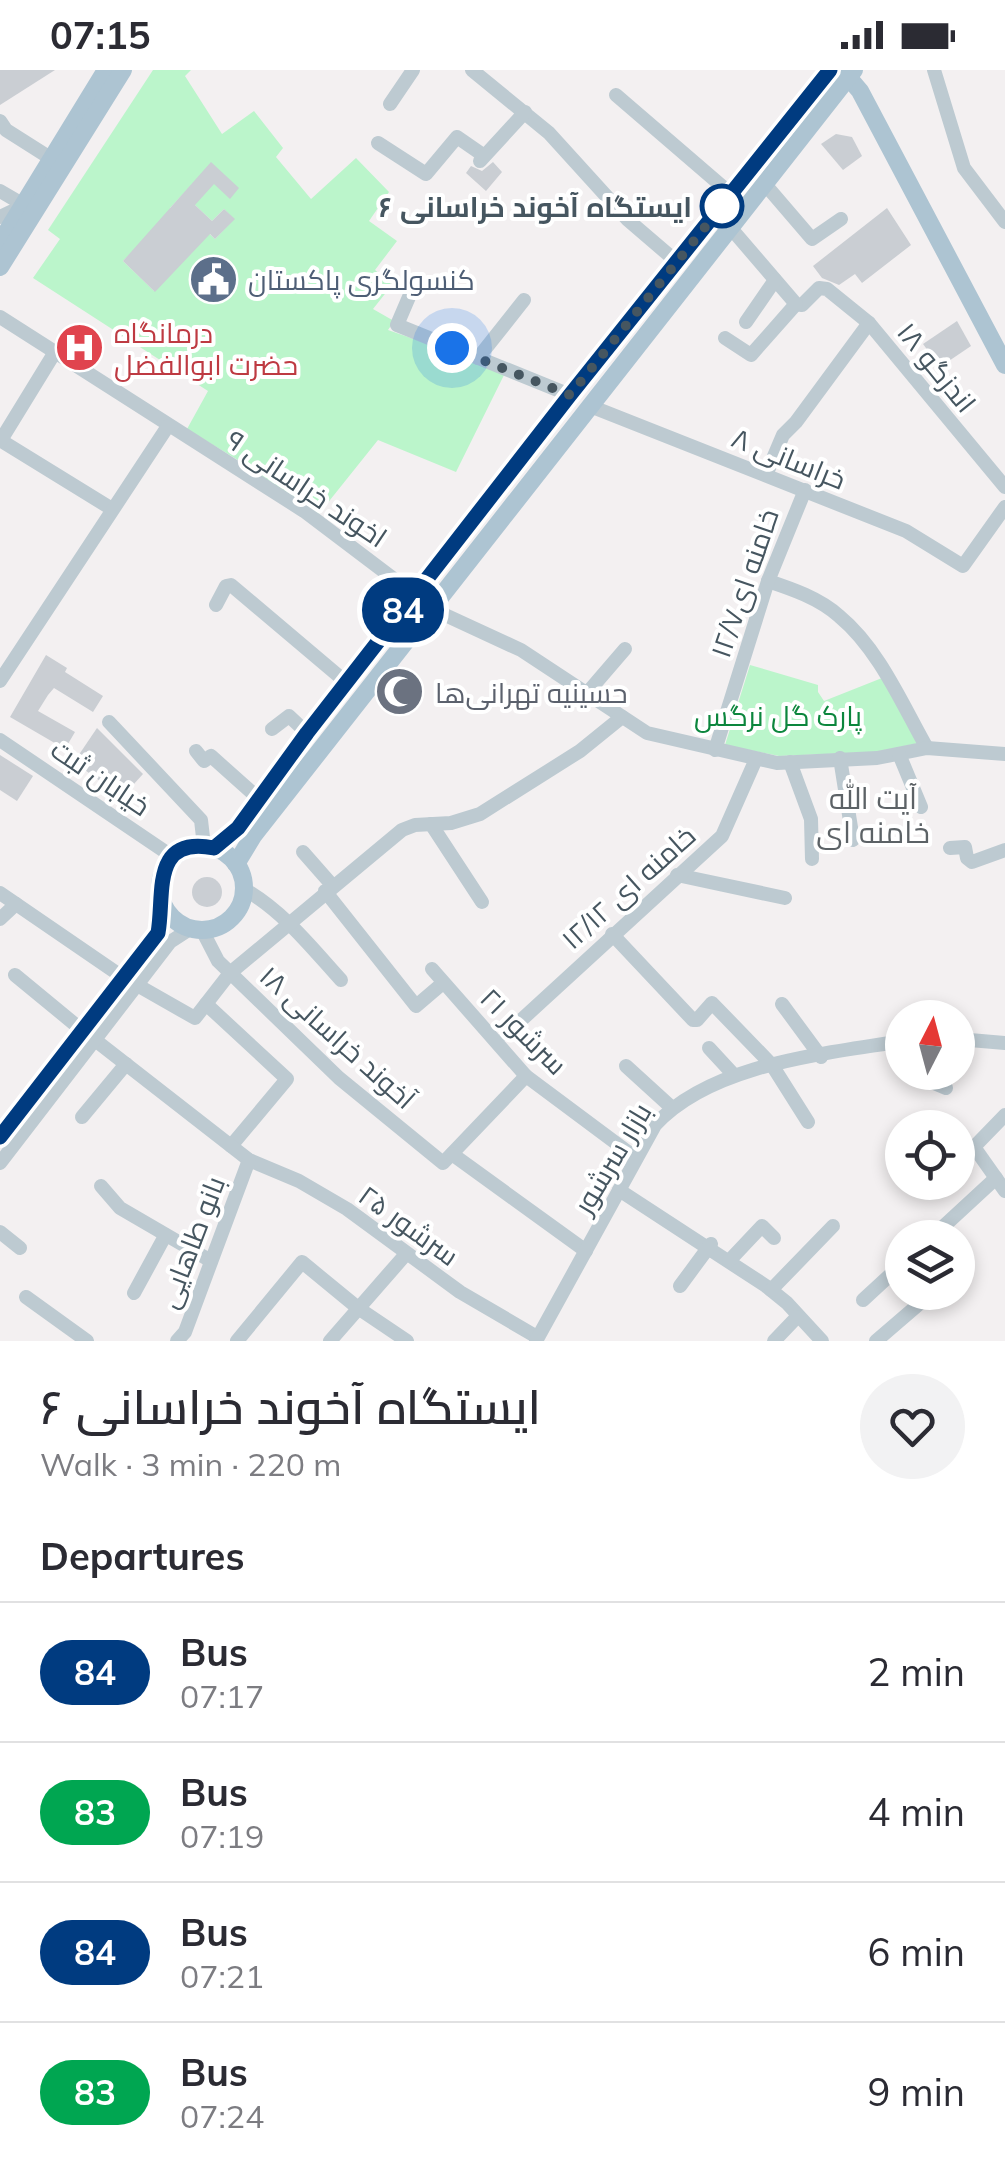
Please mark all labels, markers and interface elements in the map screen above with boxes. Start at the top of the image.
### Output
text: 07:15 [50,11,151,59]
marker: ایستگاه آخوند خراسانی ۶ [701,185,743,227]
place label: ایستگاه آخوند خراسانی ۶ [379,189,692,224]
public building icon: کنسولگری پاکستان [187,253,239,305]
place label: کنسولگری پاکستان [248,262,475,299]
place label: درمانگاه حضرت ابوالفضل [114,315,298,382]
street label: اندزگو ۱۸ [890,315,984,419]
hospital icon: درمانگاه حضرت ابوالفضل [53,322,105,374]
your location [427,323,477,373]
street label: خراسانی ۸ [727,419,851,497]
street label: اخوند خراسانی ۹ [220,421,394,555]
street label: خامنه ای۱۲/۷ [702,504,786,662]
line badge: 84 [358,578,448,642]
text: 84 [382,588,424,632]
mosque icon: حسینیه تهرانی‌ها [374,666,426,718]
place label: حسینیه تهرانی‌ها [435,675,627,710]
park label: پارک گل نرگس [694,698,862,735]
street label: خیابان ثبت [45,731,157,823]
district label: آیت الله خامنه ای [816,779,930,851]
street label: خامنه ای ۱۲/۱۲ [554,818,702,956]
street label: آخوند خراسانی ۱۸ [253,958,423,1116]
street label: سرشور ۲۱ [473,980,575,1082]
north arrow [885,1000,975,1090]
map controls [885,1000,975,1310]
street label: بازار سرشور [564,1096,659,1221]
button: locate [885,1110,975,1200]
street label: بانو طاهایی [150,1171,232,1313]
street label: سرشور ۲۵ [352,1177,466,1273]
button: layers [885,1220,975,1310]
button: heart [860,1374,965,1479]
text: ایستگاه آخوند خراسانی ۶ [40,1376,541,1436]
text: Walk · 3 min · 220 m [40,1444,341,1484]
text: Departures [40,1532,244,1580]
text: Bus [180,1628,248,1676]
text: 2 min [868,1648,965,1696]
text: 84 [74,1650,116,1694]
text: 07:17 [180,1676,264,1716]
text: Bus [180,1768,248,1816]
text: 4 min [868,1788,965,1836]
text: 83 [74,1790,116,1834]
text: 07:19 [180,1816,264,1856]
text: Bus [180,1908,248,1956]
text: 6 min [868,1928,965,1976]
text: 84 [74,1930,116,1974]
text: 07:21 [180,1956,264,1996]
text: Bus [180,2048,248,2096]
text: 9 min [868,2068,965,2116]
text: 83 [74,2070,116,2114]
text: 07:24 [180,2096,264,2136]

